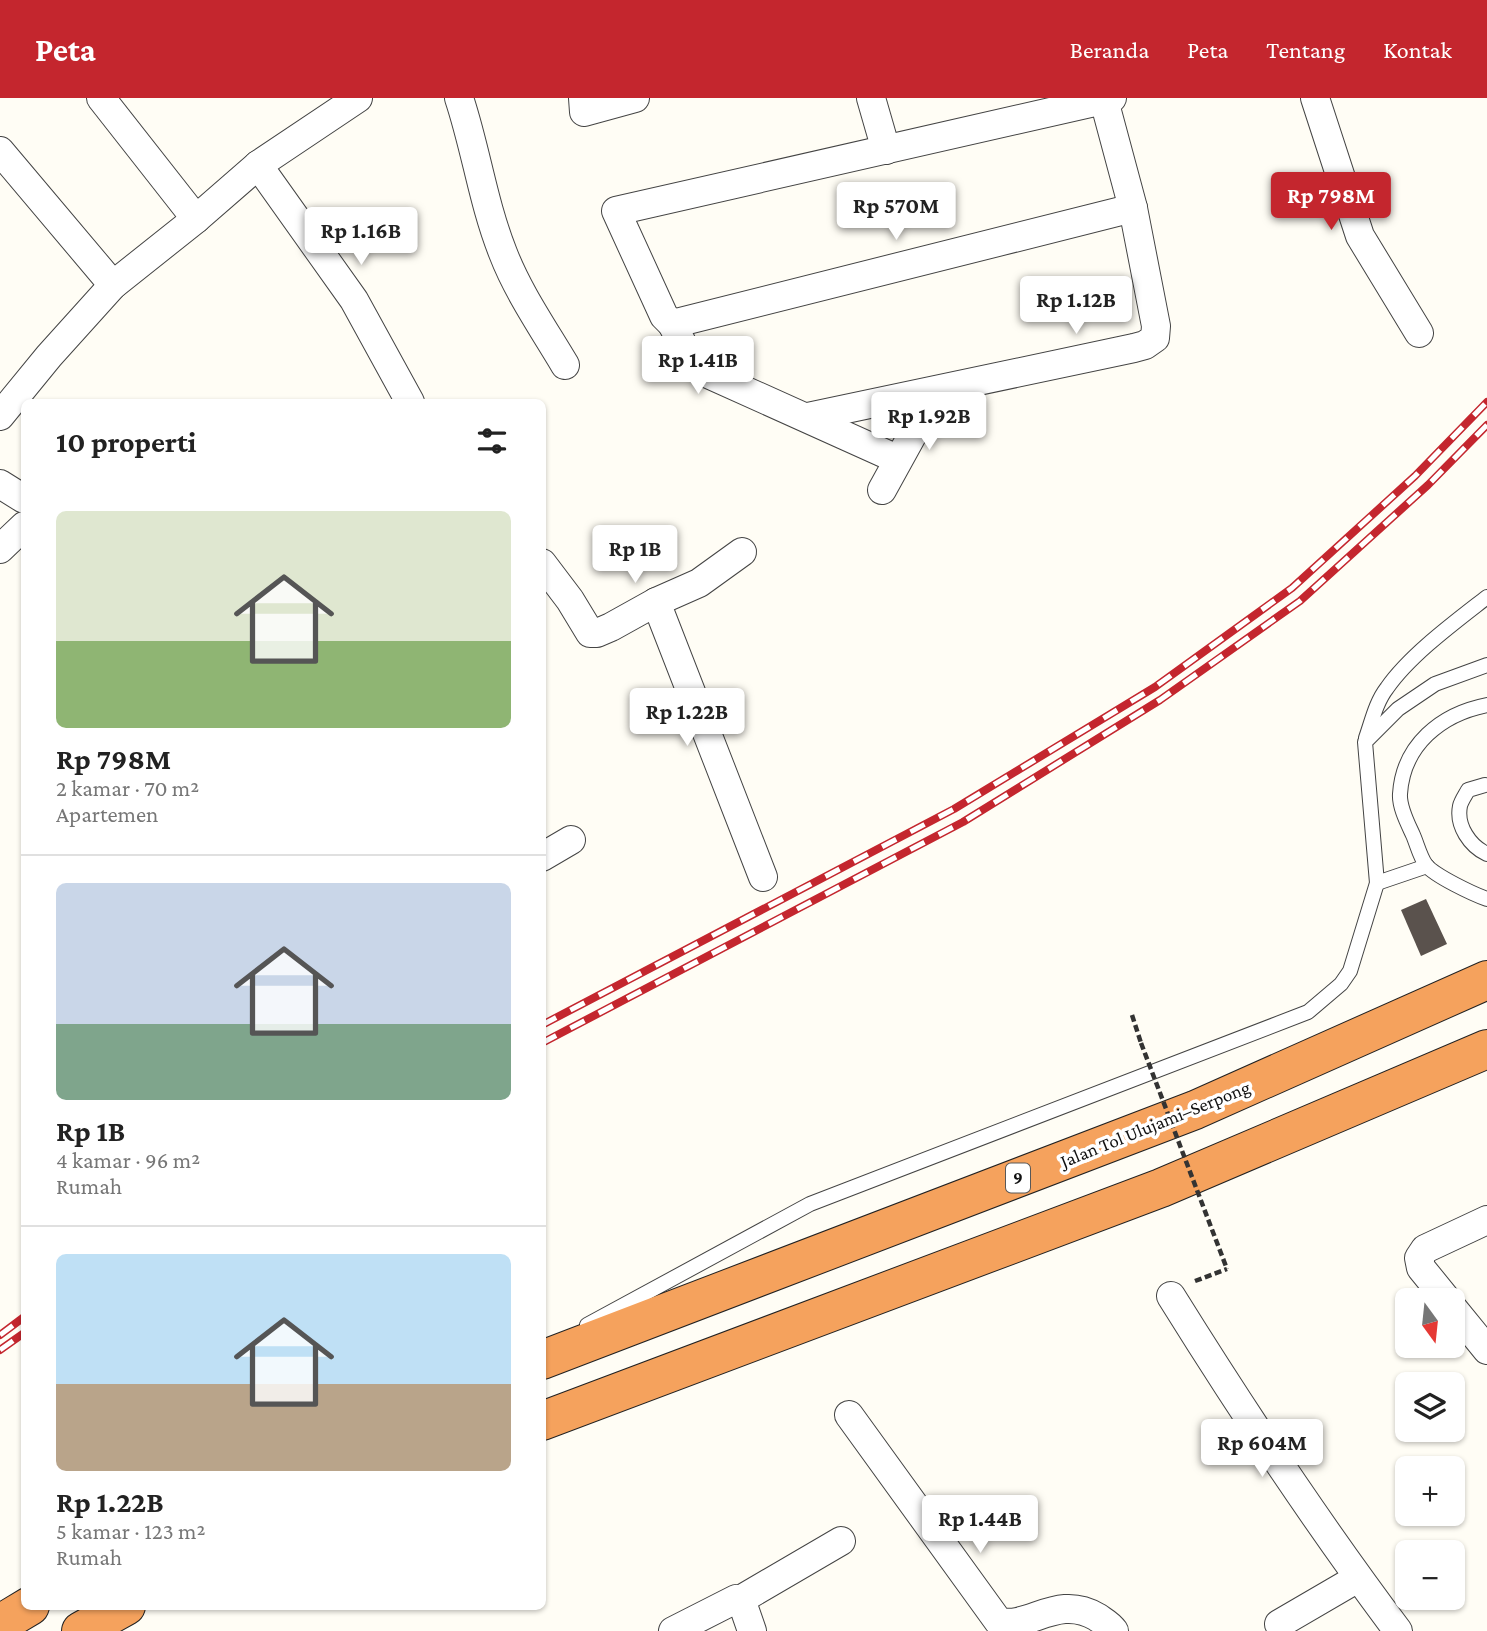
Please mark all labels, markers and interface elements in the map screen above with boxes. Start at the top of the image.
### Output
text: Peta [35,31,96,68]
text: Beranda [1070,36,1149,63]
text: Peta [1187,36,1228,63]
text: Tentang [1266,36,1345,63]
text: Kontak [1383,36,1452,63]
pin: Rp 798M [1266,172,1396,232]
text: Rp 798M [1287,182,1375,208]
pin: Rp 570M [831,183,961,242]
text: Rp 570M [853,192,939,218]
pin: Rp 1.16B [289,208,433,267]
text: Rp 1.16B [321,217,401,243]
pin: Rp 1.12B [1004,276,1148,336]
text: Rp 1.12B [1036,286,1116,312]
pin: Rp 1.41B [626,336,770,396]
text: Rp 1.41B [658,346,738,372]
pin: Rp 1.92B [857,392,1001,452]
text: Rp 1.92B [887,402,971,428]
icon: filters [473,422,511,460]
text: 10 properti [56,425,197,458]
pin: Rp 1B [586,526,684,585]
text: Rp 1B [608,535,662,561]
icon: home [221,556,347,682]
pin: Rp 1.22B [615,688,759,748]
text: Rp 1.22B [646,698,728,724]
text: Rp 798M [56,742,171,775]
text: 2 kamar · 70 m² [56,775,199,801]
text: Apartemen [56,801,158,827]
icon: home [221,928,347,1054]
street label: Jalan Tol Ulujami–Serpong [1055,1076,1253,1173]
text: Rp 1B [56,1114,125,1147]
text: 4 kamar · 96 m² [56,1147,200,1173]
road number: 9 [1006,1163,1030,1192]
text: Rumah [56,1173,122,1199]
north arrow [1395,1288,1465,1358]
map controls [1395,1288,1465,1610]
icon: home [221,1299,347,1425]
button: layers [1395,1372,1465,1442]
pin: Rp 604M [1197,1420,1327,1479]
text: Rp 604M [1217,1429,1307,1455]
button: + [1395,1456,1465,1526]
text: Rp 1.22B [56,1485,164,1518]
pin: Rp 1.44B [908,1496,1052,1555]
text: Rp 1.44B [938,1505,1022,1531]
text: 5 kamar · 123 m² [56,1518,205,1544]
button: − [1395,1540,1465,1610]
text: Rumah [56,1544,122,1570]

